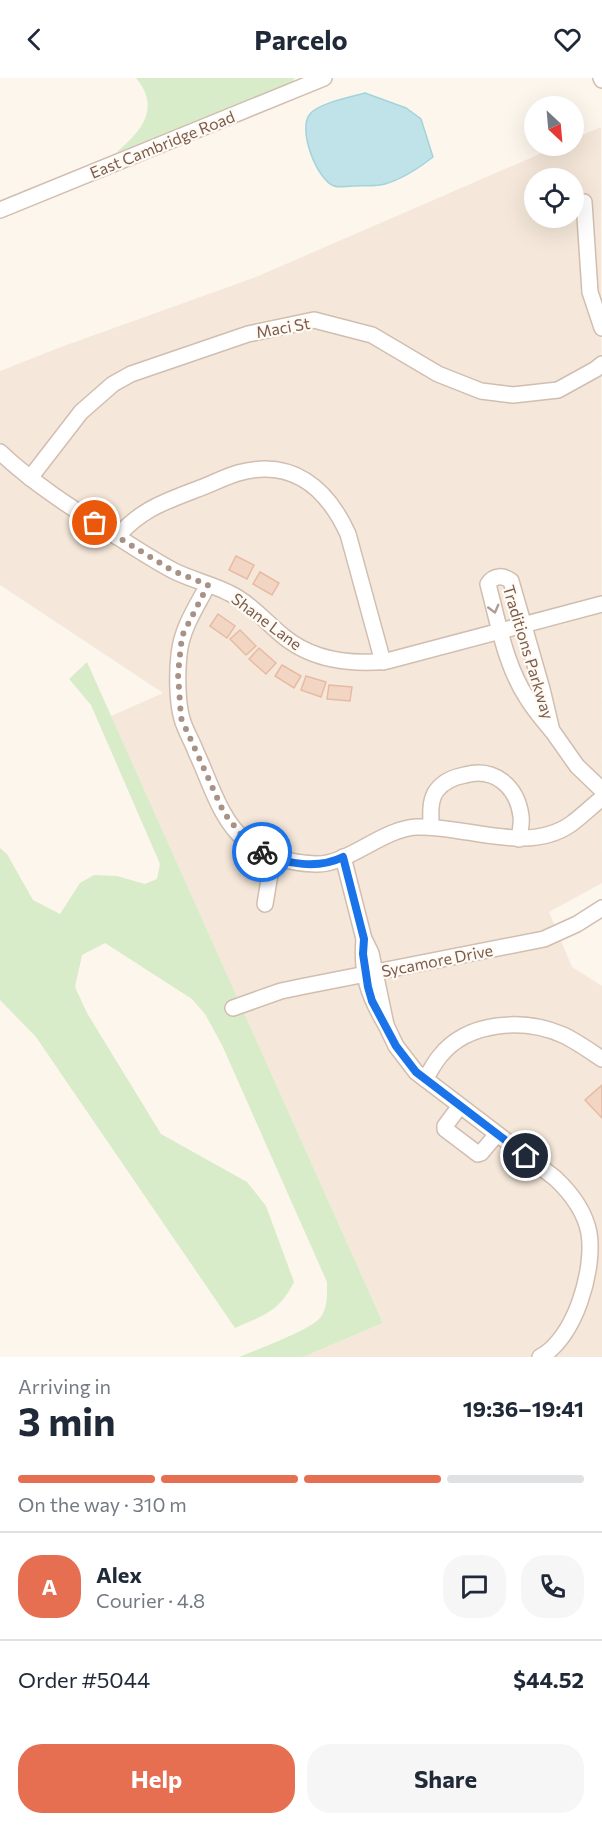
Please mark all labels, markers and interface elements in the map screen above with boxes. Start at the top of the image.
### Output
icon: back [18,23,51,56]
text: Parcelo [254,23,348,56]
icon: heart [551,23,584,56]
north arrow [524,96,584,156]
map controls [524,96,584,228]
street label: East Cambridge Road [87,106,237,182]
button: locate [524,168,584,228]
street label: Maci St [255,313,312,341]
pin [69,497,120,548]
icon: bag [78,506,111,539]
street label: Traditions Parkway [500,583,558,721]
street label: Shane Lane [228,589,306,653]
one-way arrow [487,604,500,614]
courier [232,822,292,882]
icon: bike [246,836,279,869]
street label: Sycamore Drive [380,940,494,980]
pin [500,1130,551,1181]
icon: home [509,1139,542,1172]
text: Arriving in [18,1374,111,1398]
text: 19:36–19:41 [463,1395,584,1422]
text: 3 min [18,1396,116,1444]
text: On the way · 310 m [18,1492,187,1516]
button: chat [443,1555,506,1618]
button: phone [521,1555,584,1618]
text: Alex [96,1561,142,1588]
text: A [42,1573,57,1600]
text: Courier · 4.8 [96,1588,205,1612]
text: Order #5044 [18,1666,150,1693]
text: $44.52 [513,1666,584,1693]
button: Help [18,1744,295,1813]
button: Share [307,1744,584,1813]

